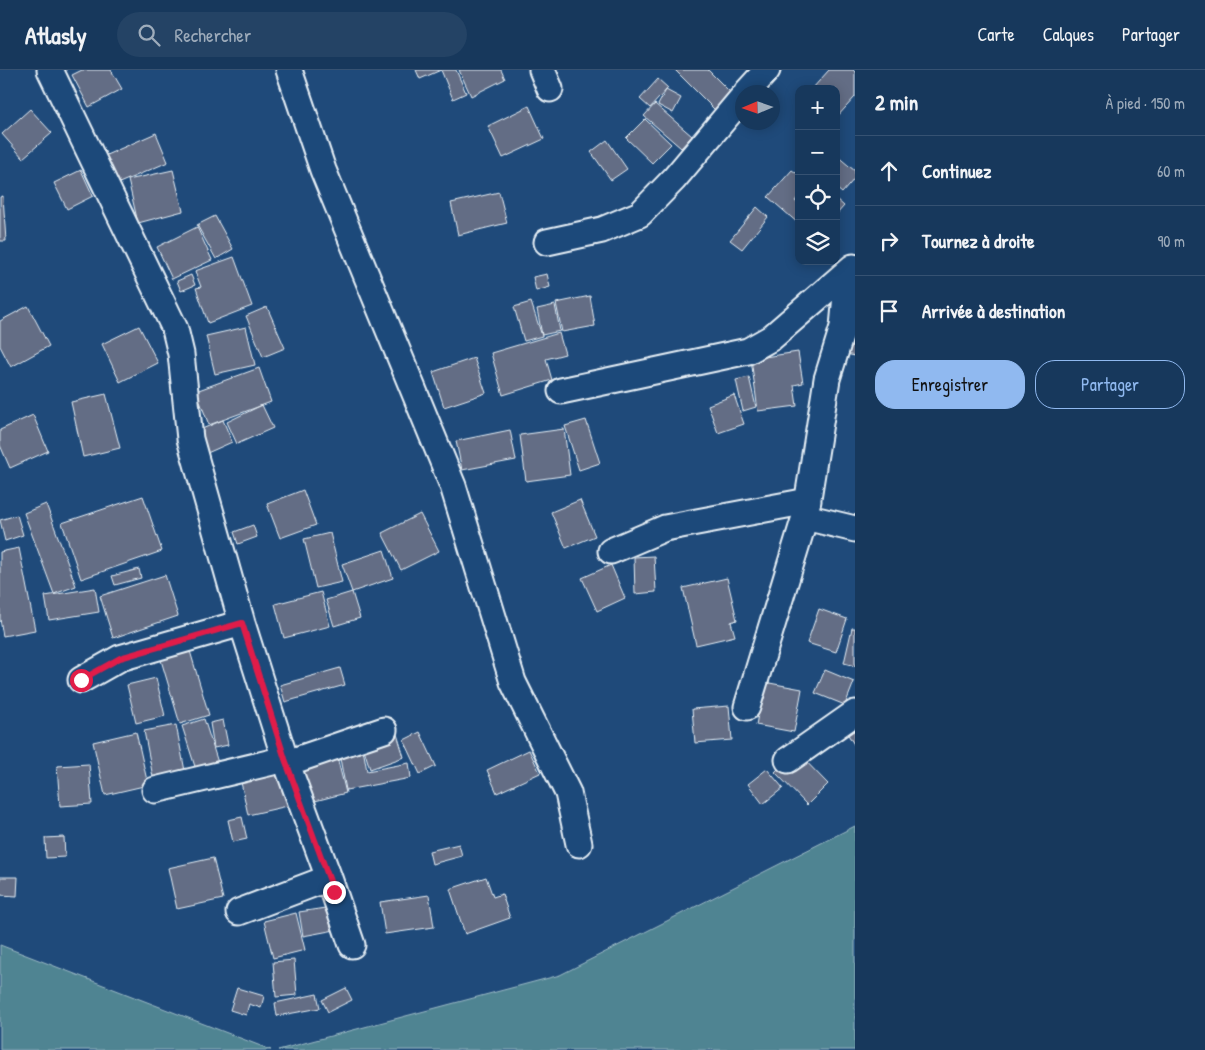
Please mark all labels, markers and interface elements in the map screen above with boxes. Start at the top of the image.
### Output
search box [117,12,467,57]
text: Atlasly [25,19,87,51]
icon: search [135,21,163,49]
text: Rechercher [175,22,251,48]
text: Carte [977,22,1015,47]
text: Calques [1043,22,1094,47]
text: Partager [1122,22,1180,47]
north arrow [735,85,780,130]
map controls [795,85,840,265]
button: + [795,85,840,130]
text: 2 min [875,88,918,117]
text: À pied · 150 m [1106,92,1185,114]
button: − [795,130,840,175]
icon: ahead [875,157,903,185]
text: Continuez [922,158,991,184]
text: 60 m [1157,160,1185,182]
button: locate [795,175,840,220]
button: layers [795,220,840,265]
icon: right [875,227,903,255]
text: Tournez à droite [922,228,1035,254]
text: 90 m [1157,230,1185,252]
icon: arrive [875,297,903,325]
text: Arrivée à destination [922,298,1065,324]
button: Enregistrer [875,360,1025,409]
button: Partager [1035,360,1185,409]
route start [70,669,93,692]
route end [323,881,346,904]

